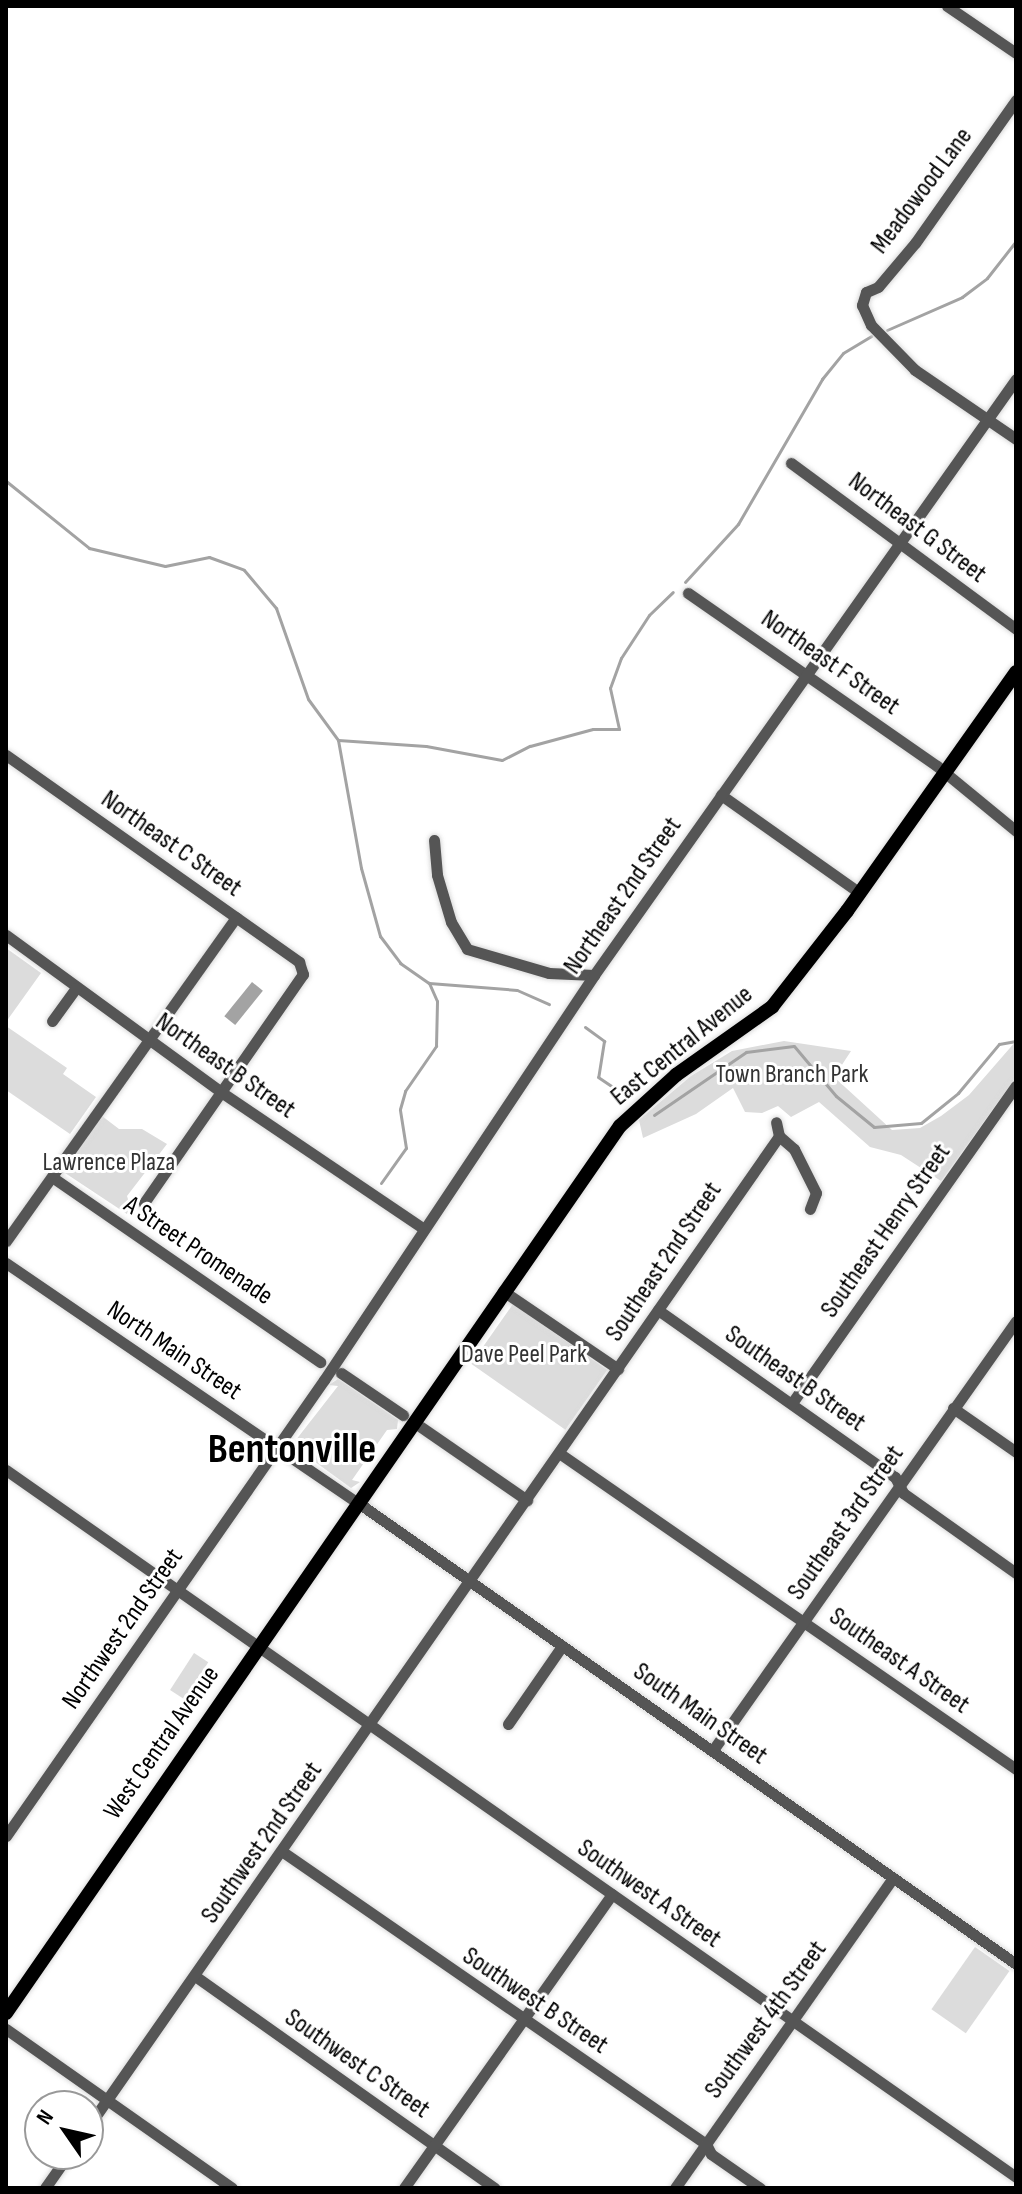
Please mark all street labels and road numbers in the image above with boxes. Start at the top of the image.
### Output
street label: Meadowood Lane [865,122,979,260]
street label: Northeast G Street [842,466,992,590]
street label: Northeast F Street [755,604,905,722]
street label: Northeast C Street [95,784,247,904]
street label: Northeast 2nd Street [557,812,689,980]
street label: East Central Avenue [605,979,759,1113]
street label: Northeast B Street [149,1006,301,1126]
street label: Southeast Henry Street [814,1138,958,1324]
street label: Southeast 2nd Street [599,1176,729,1348]
street label: A Street Promenade [118,1190,278,1312]
street label: North Main Street [101,1295,247,1407]
street label: Southeast B Street [719,1319,871,1439]
street label: Southeast 3rd Street [781,1440,911,1606]
street label: Northwest 2nd Street [56,1543,190,1715]
street label: Southeast A Street [823,1601,975,1721]
street label: South Main Street [627,1656,773,1772]
street label: West Central Avenue [98,1660,226,1826]
street label: Southwest 2nd Street [195,1756,329,1930]
street label: Southwest A Street [571,1833,727,1955]
street label: Southwest 4th Street [698,1935,834,2105]
street label: Southwest B Street [456,1941,614,2061]
street label: Southwest C Street [279,2003,435,2125]

